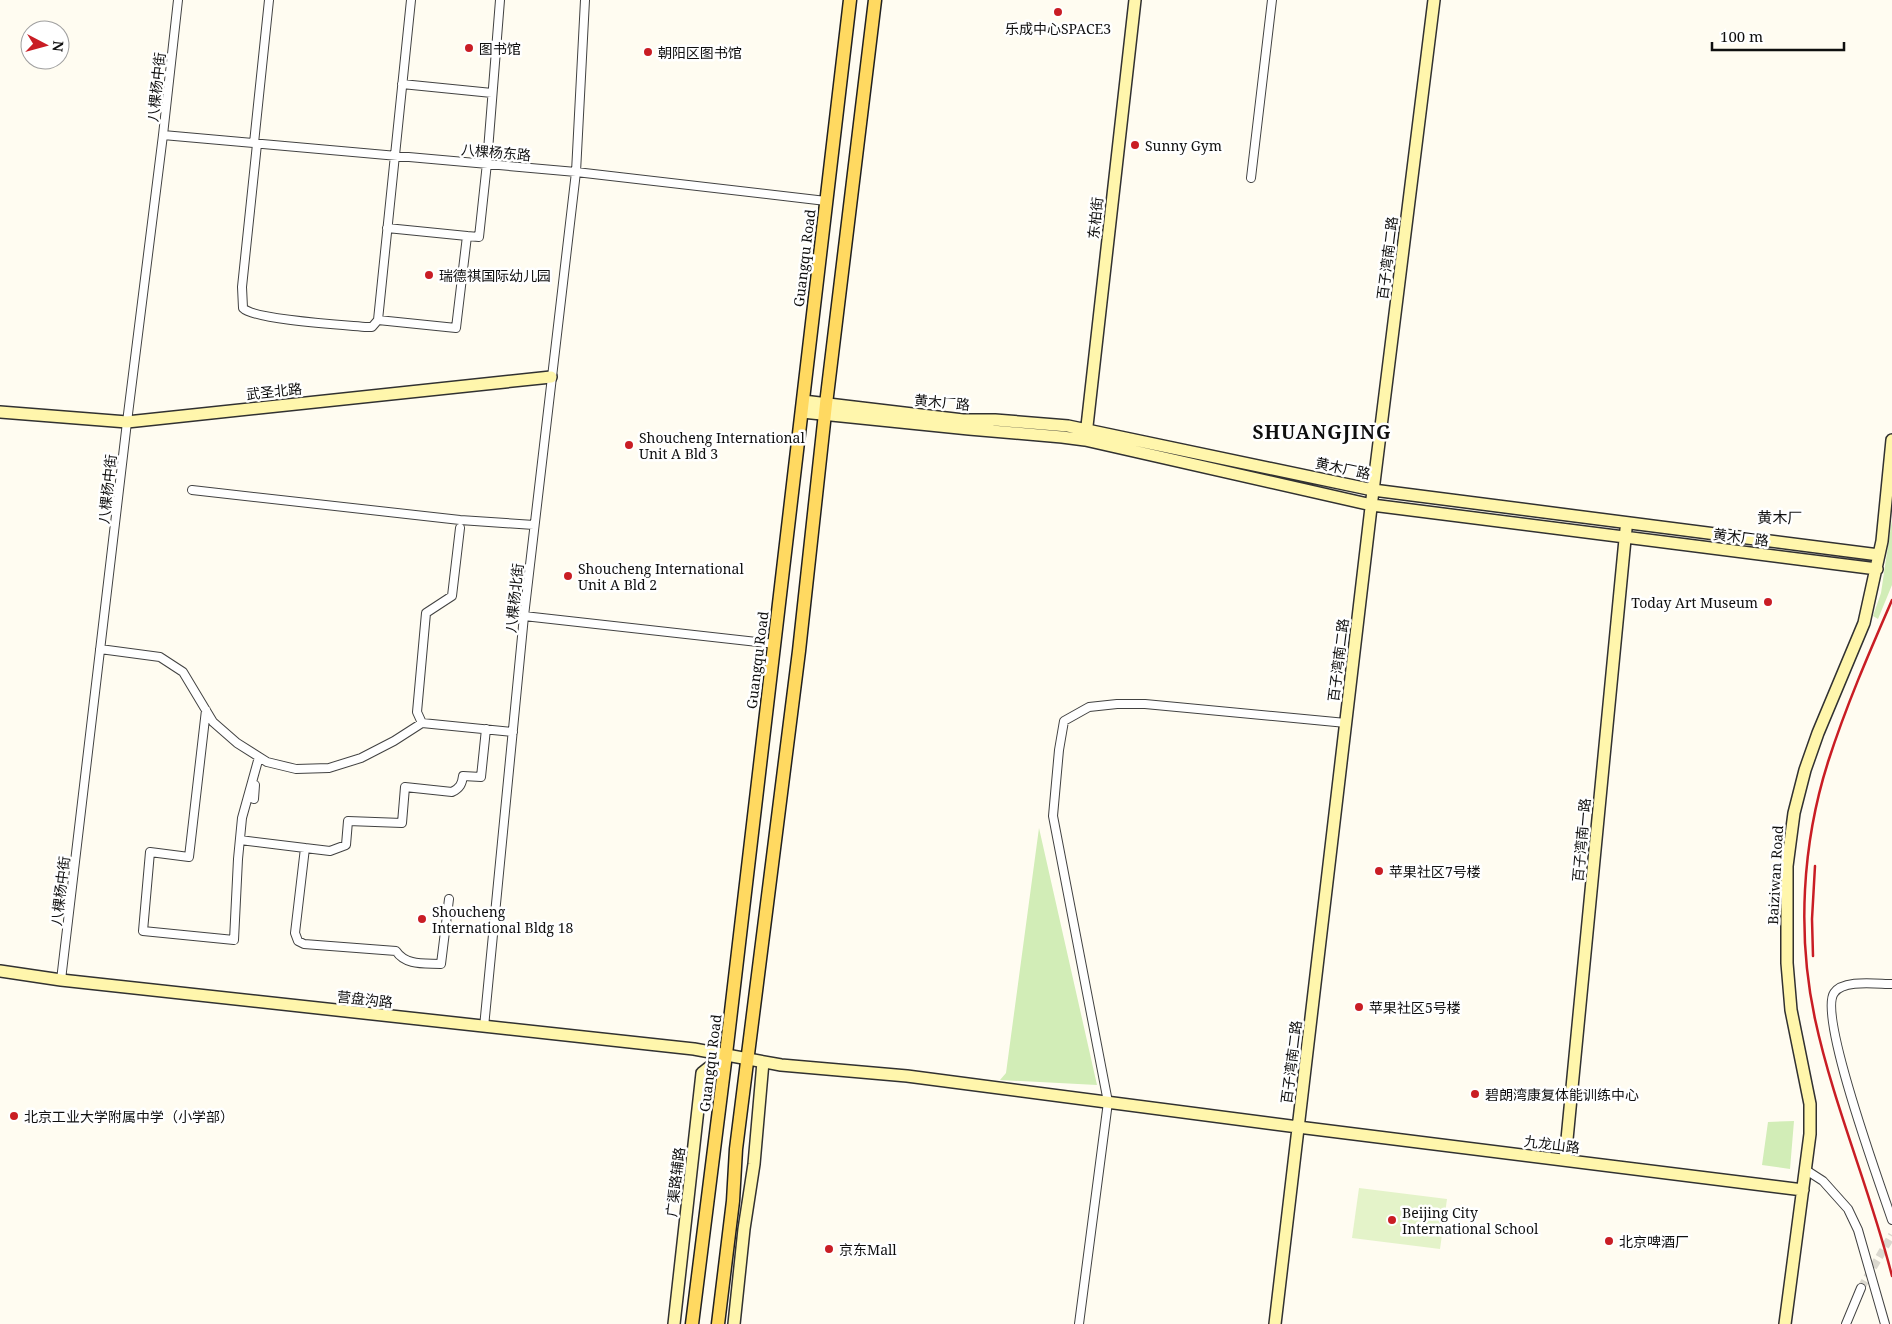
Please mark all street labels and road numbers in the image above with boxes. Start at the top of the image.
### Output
street label: 八棵杨中街 [143,51,169,123]
street label: 八棵杨东路 [460,139,532,165]
street label: 东柏街 [1083,196,1107,240]
street label: Guangqu Road [789,208,819,308]
street label: 百子湾南二路 [1372,215,1402,301]
street label: 武圣北路 [245,379,303,403]
street label: 黄木厂路 [913,390,971,414]
street label: 八棵杨中街 [94,453,120,525]
street label: 黄木厂路 [1314,453,1372,483]
street label: 黄木厂路 [1712,524,1770,550]
street label: 八棵杨北街 [501,562,527,634]
street label: Guangqu Road [742,610,772,710]
street label: 百子湾南二路 [1323,617,1353,703]
street label: 百子湾南一路 [1568,797,1594,883]
street label: Baiziwan Road [1763,824,1787,925]
street label: 八棵杨中街 [46,855,74,927]
street label: 营盘沟路 [336,987,394,1011]
street label: Guangqu Road [695,1013,725,1113]
street label: 百子湾南二路 [1276,1019,1306,1105]
street label: 九龙山路 [1523,1131,1581,1157]
street label: 广渠路辅路 [661,1146,689,1218]

